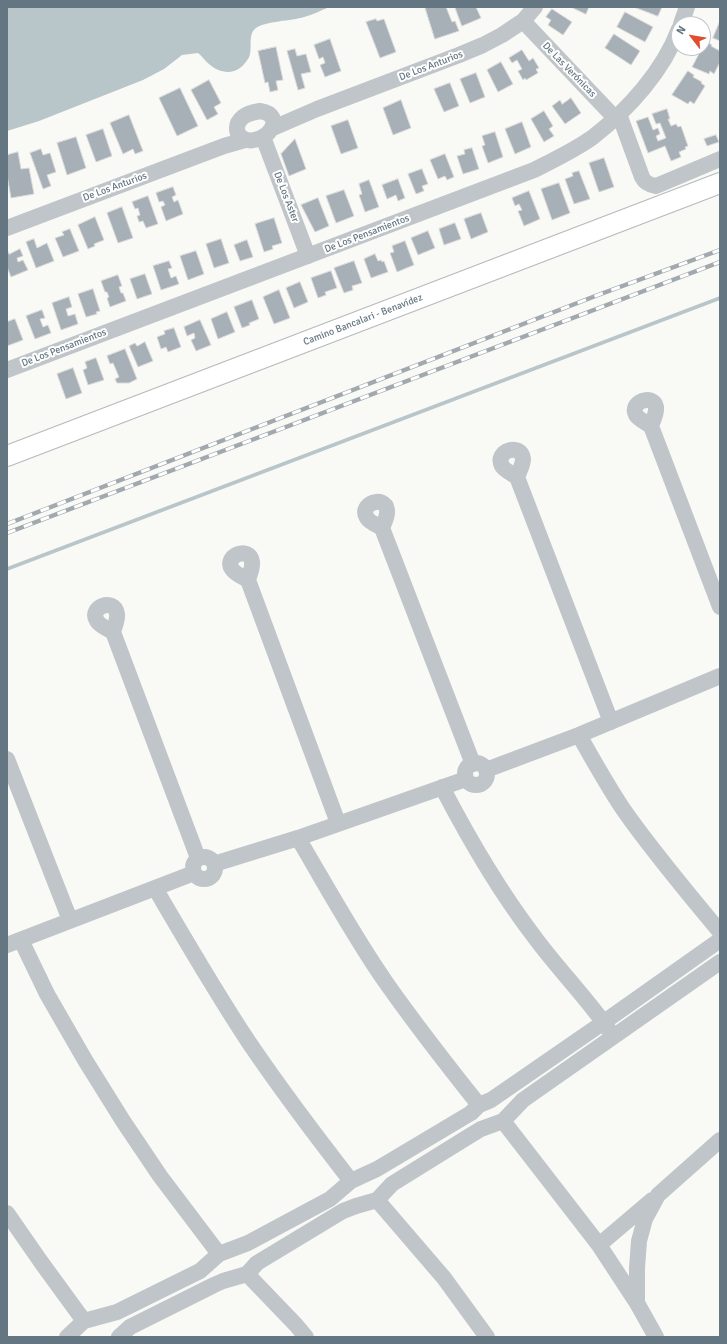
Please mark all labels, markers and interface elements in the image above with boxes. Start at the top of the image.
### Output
north arrow [671,16,711,56]
text: N [674,23,689,37]
street label: De Las Verónicas [540,40,598,100]
street label: De Los Anturios [398,48,464,84]
street label: De Los Anturios [81,170,149,204]
street label: De Los Aster [271,170,301,224]
street label: De Los Pensamientos [323,212,411,256]
street label: Camino Bancalari - Benavídez [302,292,424,348]
street label: De Los Pensamientos [20,326,108,370]

